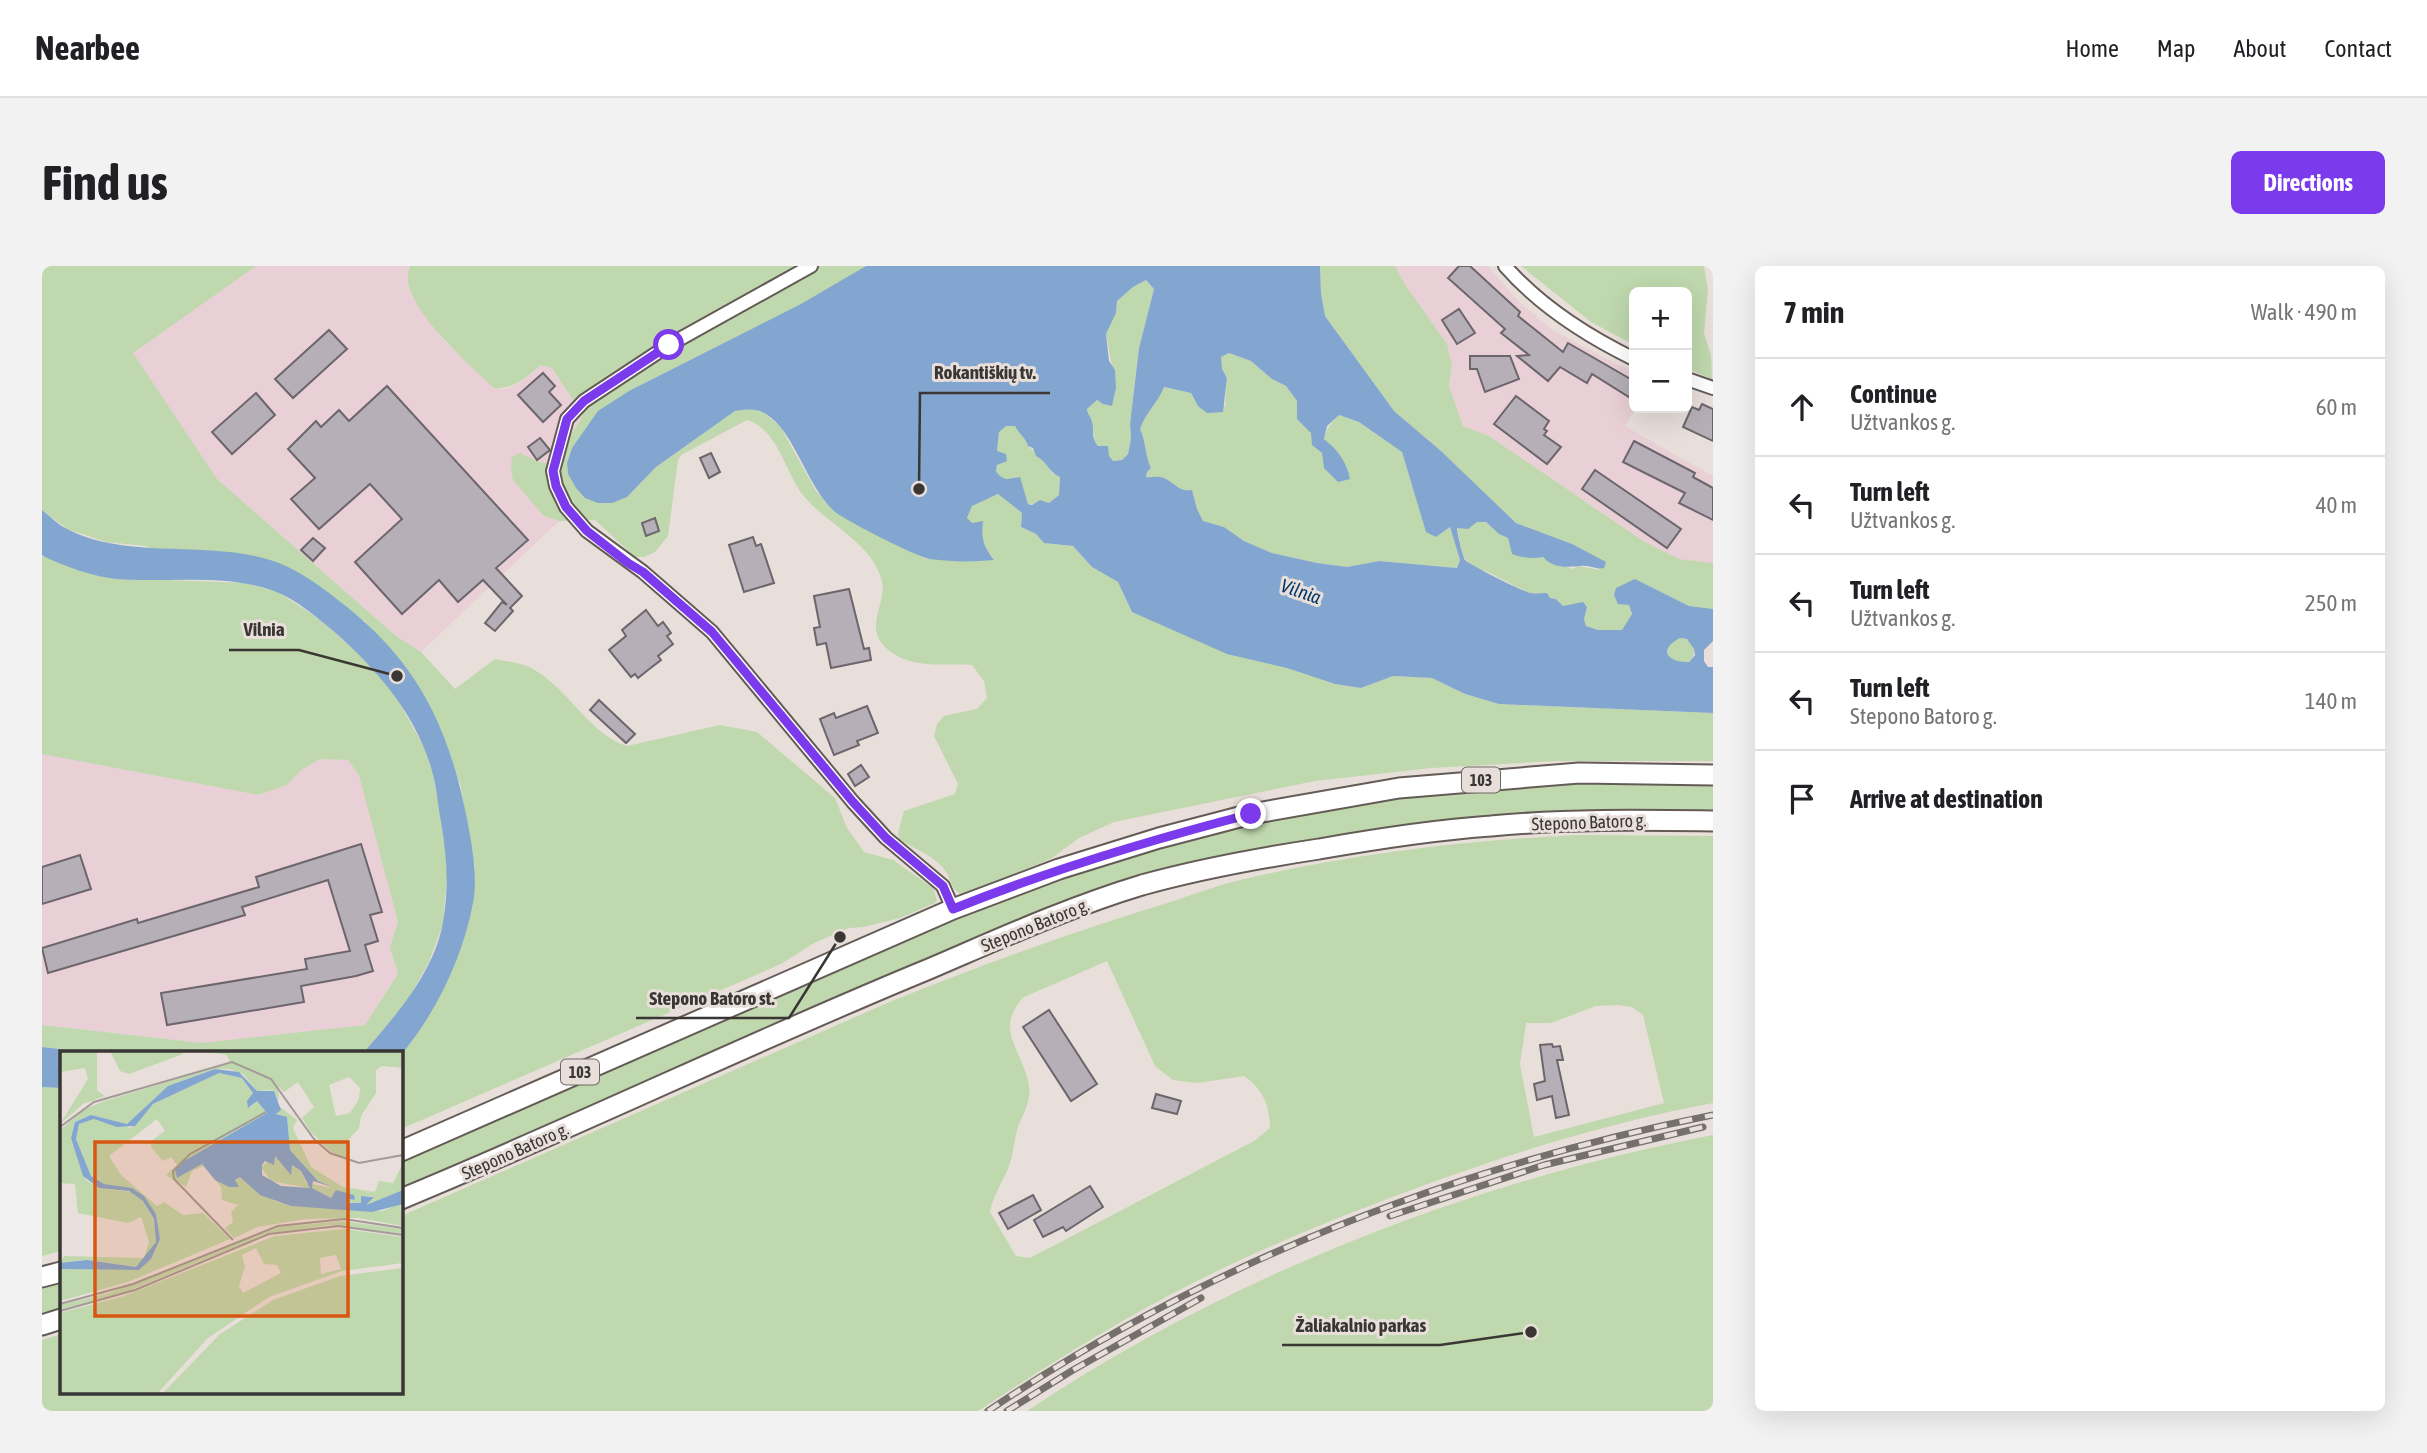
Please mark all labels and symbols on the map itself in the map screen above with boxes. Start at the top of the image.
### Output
route start [653,329,684,360]
callout: Rokantiškių tv. [920,353,1050,393]
text: Rokantiškių tv. [934,361,1037,383]
water label: Vilnia [1278,574,1324,608]
callout: Vilnia [229,610,299,650]
text: Vilnia [242,618,285,640]
road number: 103 [1462,768,1500,792]
route end [1235,798,1266,829]
street label: Stepono Batoro g. [1531,810,1647,834]
street label: Stepono Batoro g. [978,894,1092,956]
callout: Stepono Batoro st. [636,978,789,1018]
text: Stepono Batoro st. [649,987,775,1009]
inset map [60,1051,402,1394]
road number: 103 [561,1059,599,1084]
street label: Stepono Batoro g. [458,1118,572,1184]
callout: Žaliakalnio parkas [1282,1305,1440,1345]
text: Žaliakalnio parkas [1296,1314,1426,1336]

